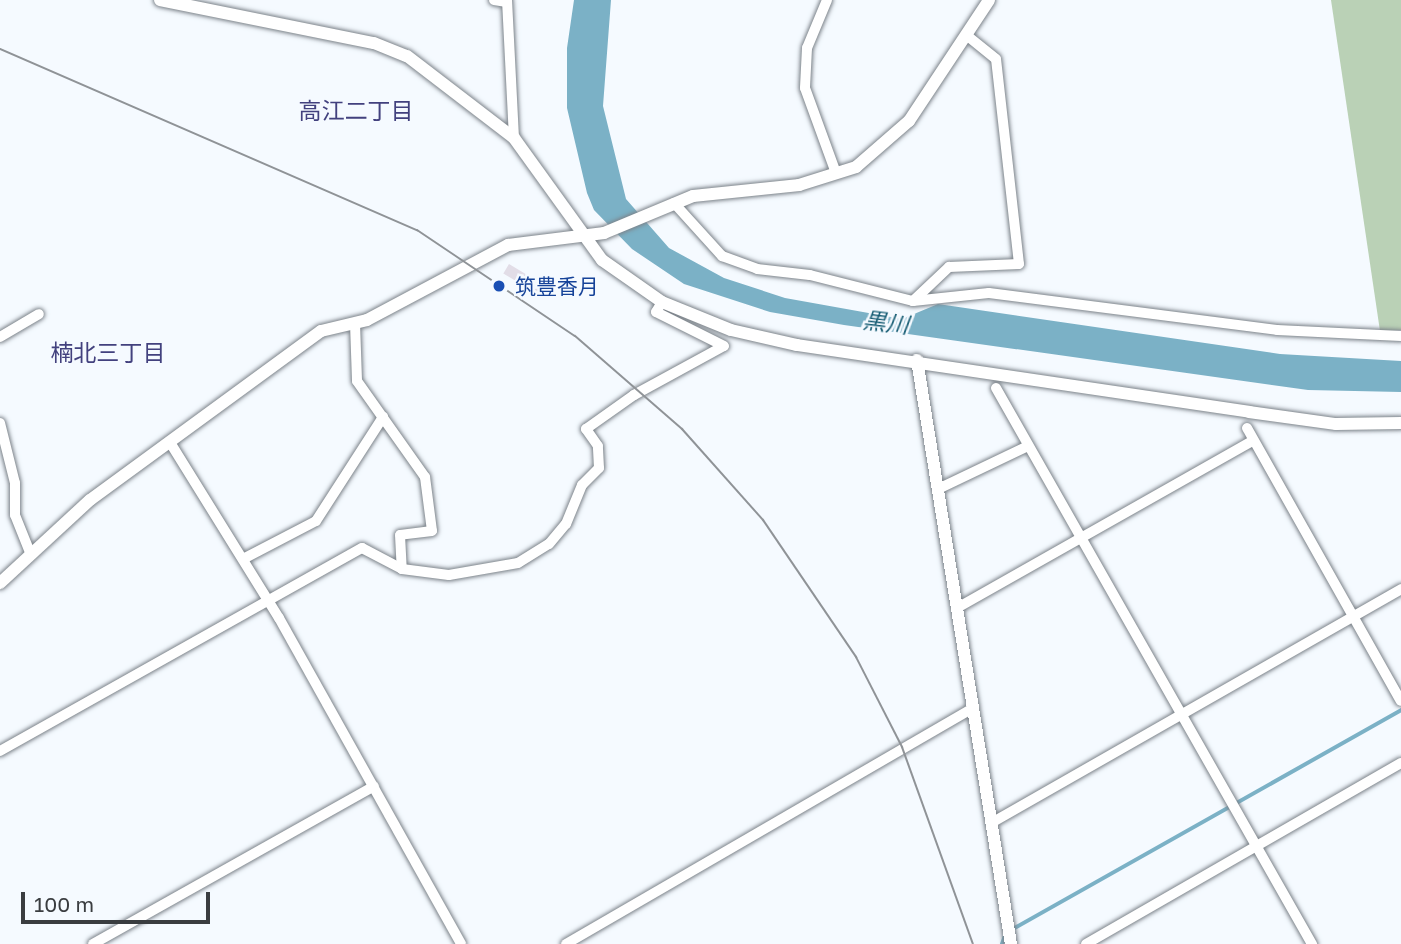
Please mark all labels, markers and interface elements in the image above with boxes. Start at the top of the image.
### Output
district label: 高江二丁目 [299,96,413,124]
place label: 筑豊香月 [515,273,599,299]
marker: 筑豊香月 [489,276,509,296]
water label: 黒川 [861,305,911,339]
district label: 楠北三丁目 [51,338,165,366]
scale bar [24,878,214,922]
text: 100 m [34,891,94,917]

